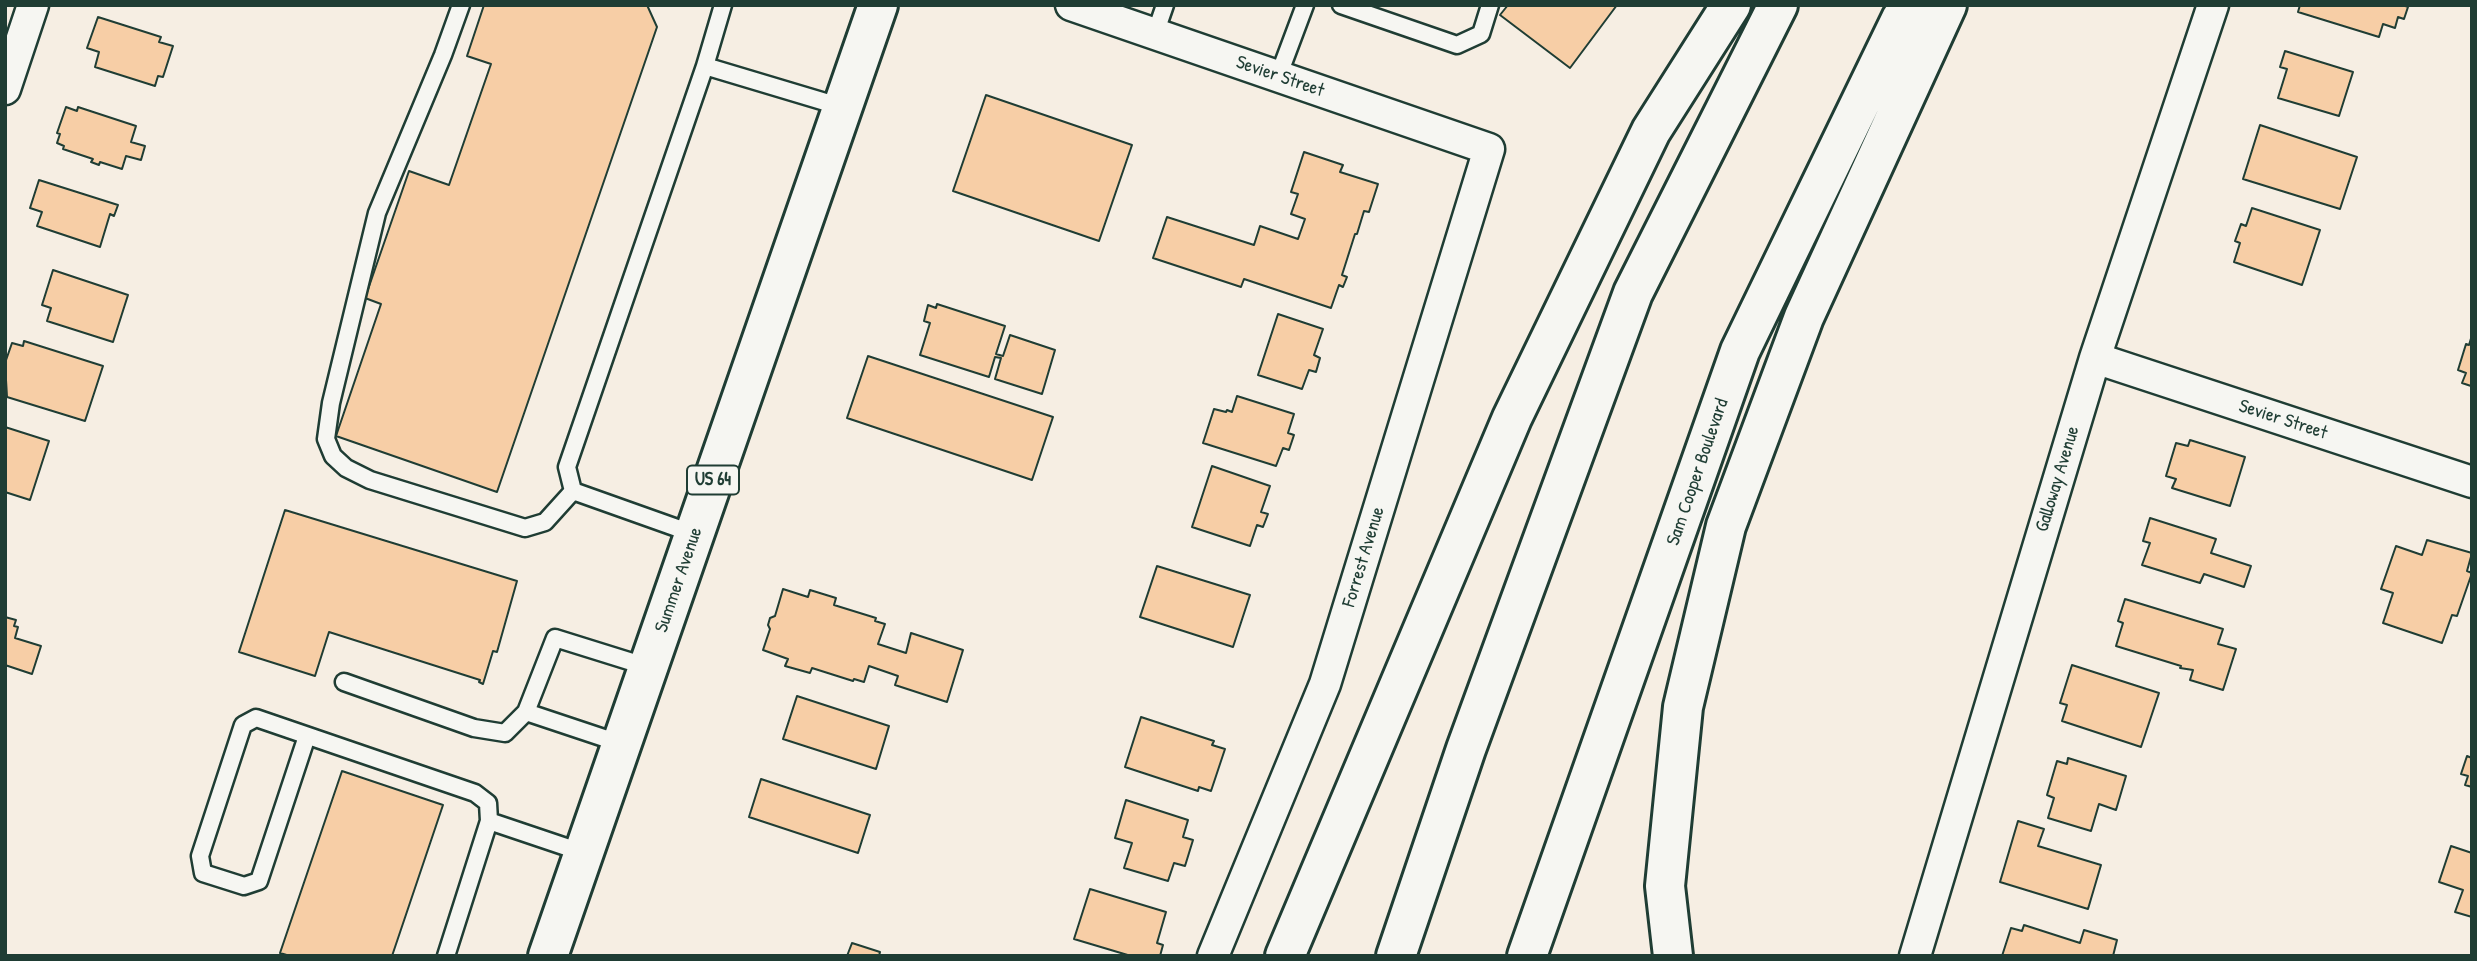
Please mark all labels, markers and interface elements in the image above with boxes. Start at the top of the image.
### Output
street label: Sevier Street [1233,51,1327,103]
street label: Sevier Street [2236,395,2330,445]
street label: Sam Cooper Boulevard [1662,396,1734,548]
street label: Galloway Avenue [2031,423,2085,535]
road number: US 64 [687,466,739,494]
street label: Forrest Avenue [1338,504,1390,610]
street label: Summer Avenue [650,524,708,636]

